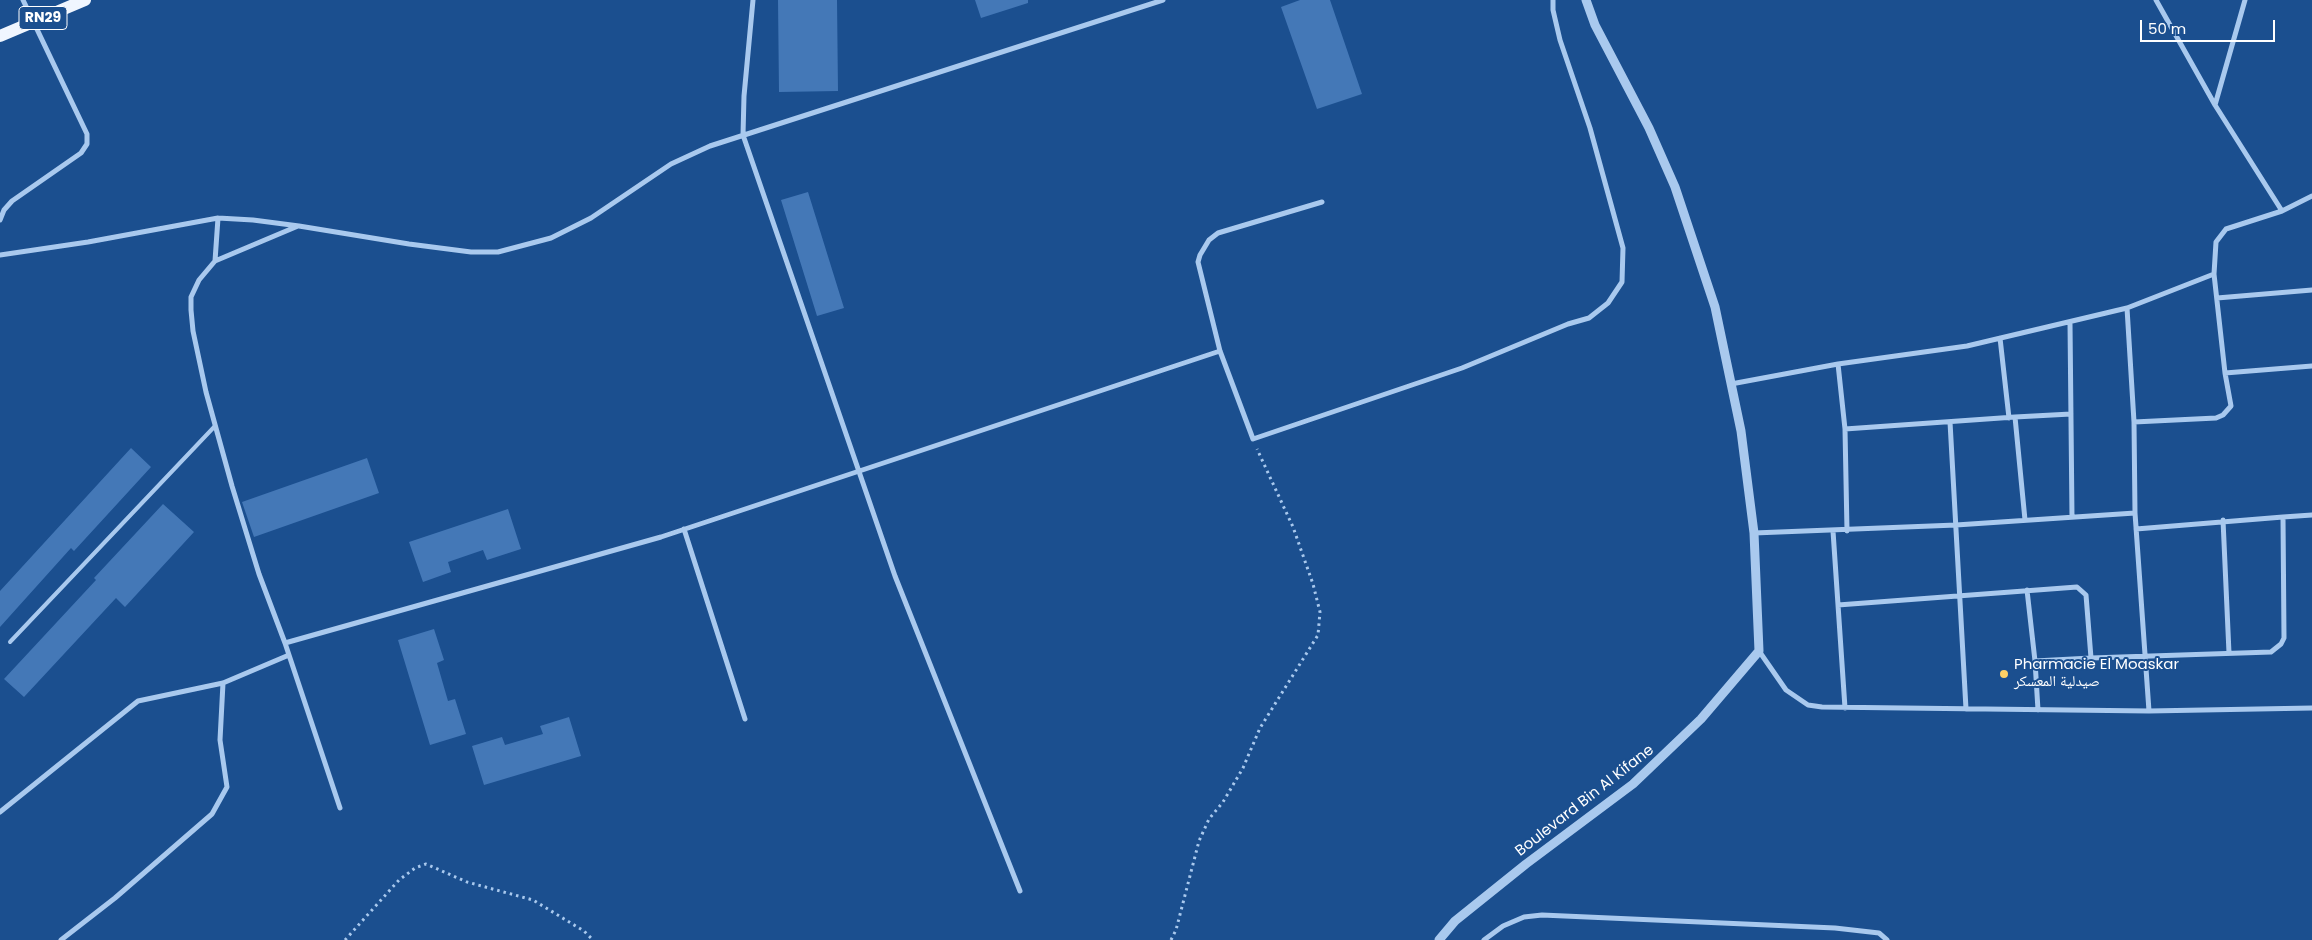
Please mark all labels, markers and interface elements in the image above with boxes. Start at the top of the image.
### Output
road number: RN29 [19,7,67,30]
scale bar [2142,10,2277,42]
text: 50 m [2148,18,2186,39]
place label: Pharmacie El Moaskar صيدلية المعسكر [2014,656,2179,691]
marker: Pharmacie El Moaskar صيدلية المعسكر [1998,668,2010,680]
street label: Boulevard Bin Al Kifane [1512,741,1658,861]

